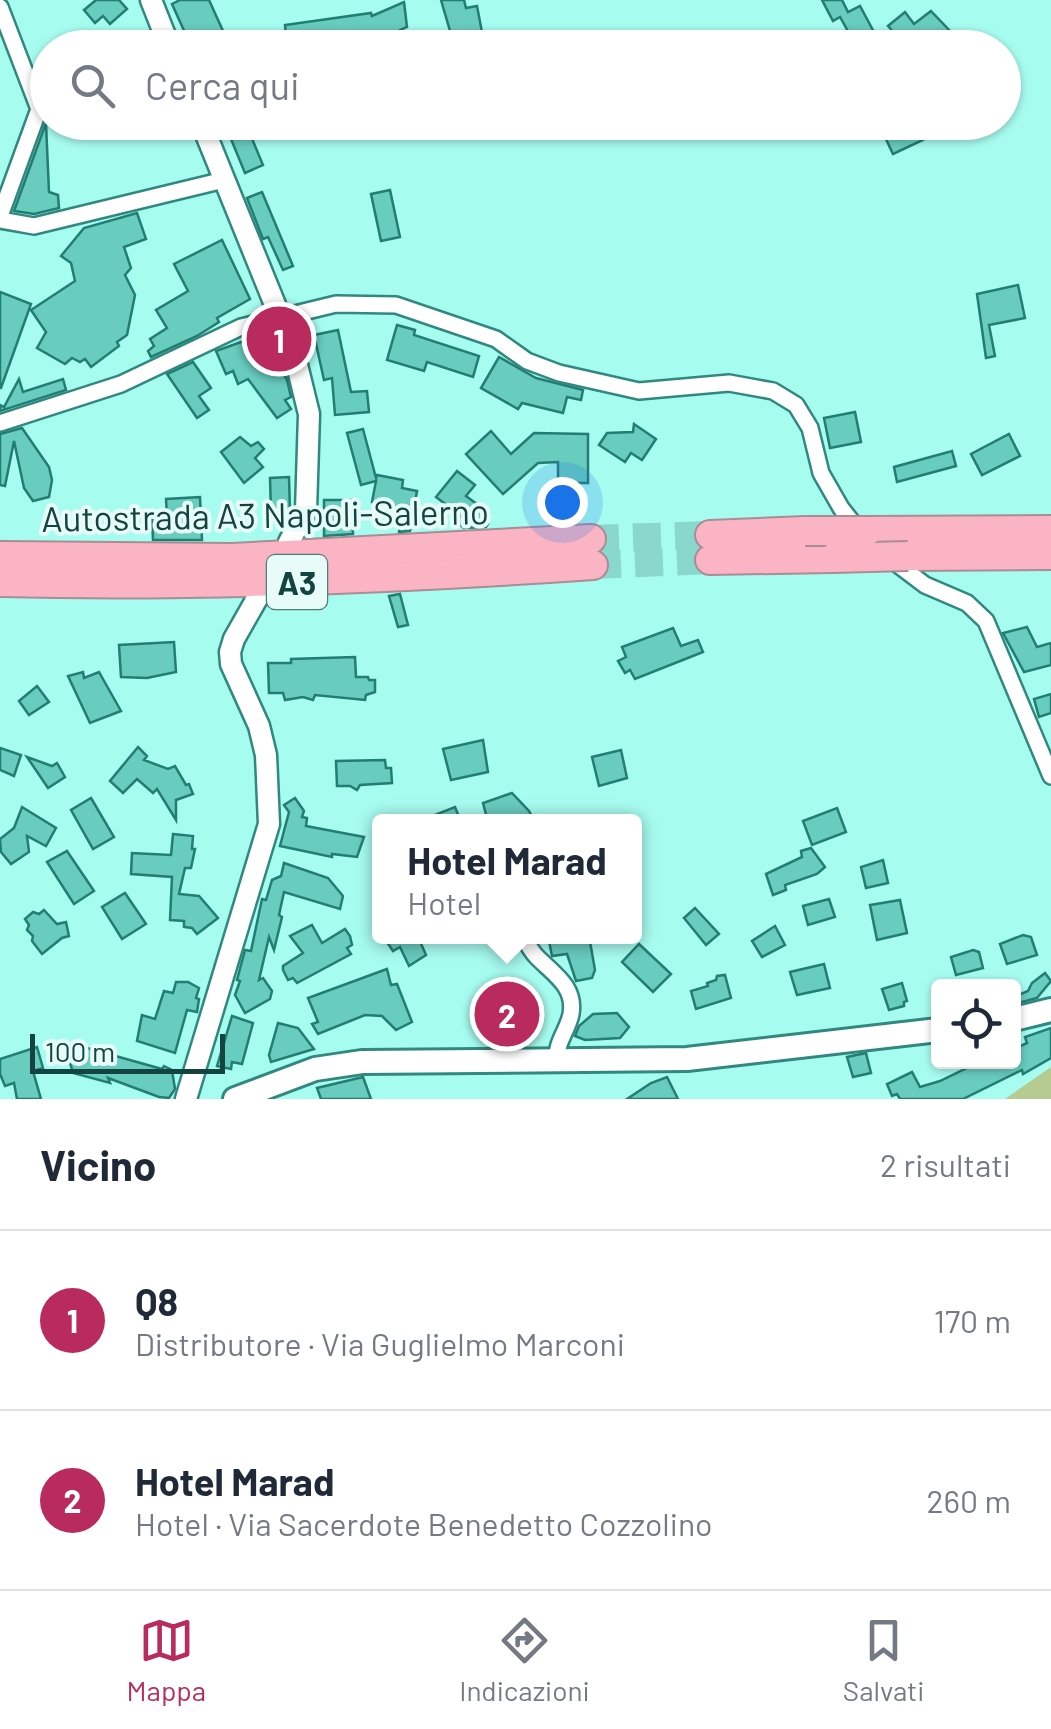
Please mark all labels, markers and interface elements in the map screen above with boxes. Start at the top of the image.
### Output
search box [30,30,1021,140]
icon: search [65,58,120,113]
text: Cerca qui [145,62,300,108]
pin: 1 [246,302,312,376]
your location [537,477,588,528]
street label: Autostrada A3 Napoli-Salerno [41,489,489,539]
road number: A3 [267,555,327,609]
popup [372,814,642,944]
text: Hotel Marad [407,837,607,883]
text: Hotel [407,883,481,921]
pin: 2 [474,976,540,1052]
map controls [931,979,1021,1069]
button: locate [931,979,1021,1069]
scale bar [30,1029,225,1074]
text: 100 m [45,1034,115,1068]
text: Vicino [40,1139,156,1189]
text: 2 risultati [880,1145,1011,1183]
text: Q8 [135,1278,178,1324]
text: 1 [67,1301,78,1339]
text: 170 m [934,1301,1011,1339]
text: Distributore · Via Guglielmo Marconi [135,1324,625,1362]
text: Hotel Marad [135,1458,334,1504]
text: 2 [64,1481,81,1519]
text: 260 m [926,1481,1011,1519]
text: Hotel · Via Sacerdote Benedetto Cozzolino [135,1504,712,1542]
tab: Mappa [127,1613,206,1707]
tab: Indicazioni [459,1613,590,1707]
tab: Salvati [843,1613,924,1707]

